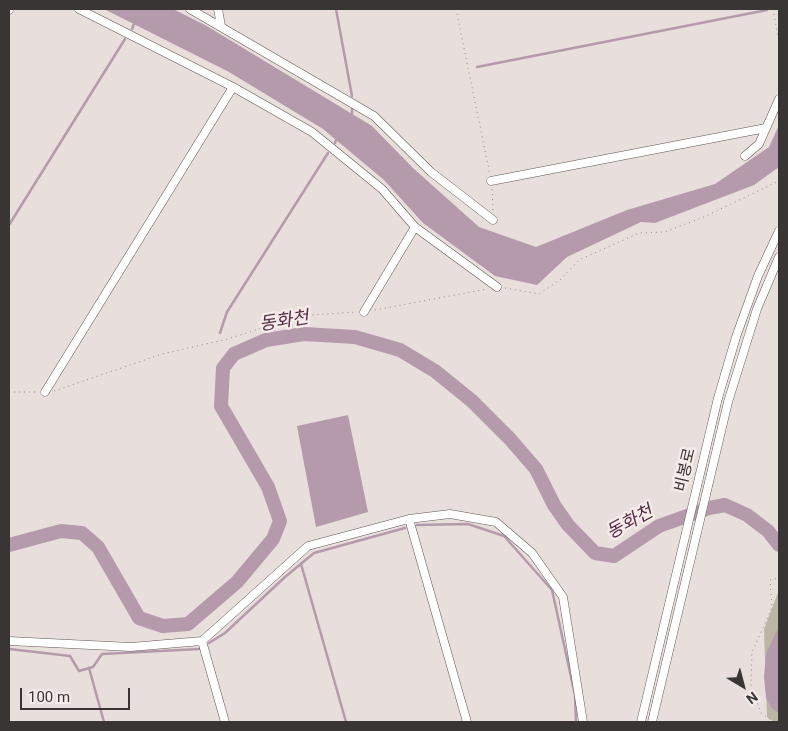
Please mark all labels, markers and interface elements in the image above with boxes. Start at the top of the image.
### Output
water label: 동화천 [258,307,310,337]
street label: 비봉로 [672,446,700,494]
water label: 동화천 [603,502,657,544]
north arrow [718,661,768,711]
scale bar [22,678,132,710]
text: 100 m [28,688,70,706]
text: N [743,689,761,707]

